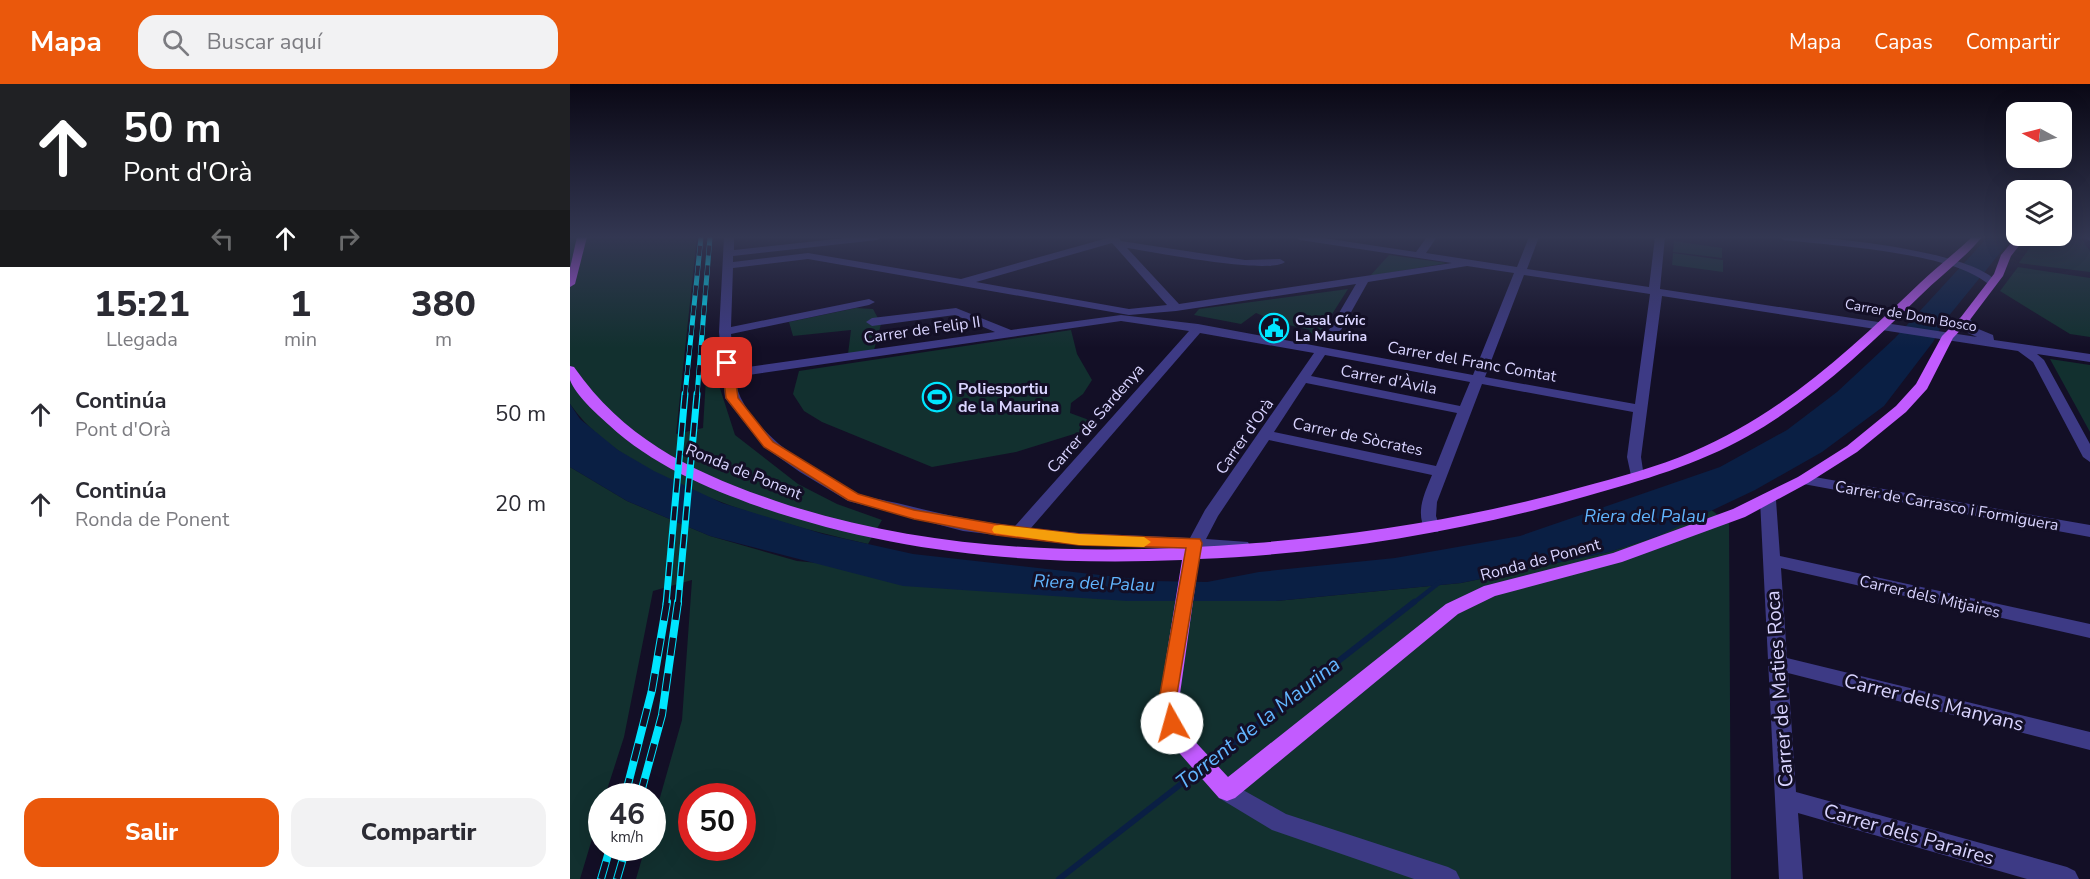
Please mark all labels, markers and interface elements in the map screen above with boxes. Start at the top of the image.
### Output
search box [138,15,558,69]
text: Mapa [30,23,102,61]
icon: search [159,26,192,59]
text: Buscar aquí [207,27,322,57]
text: Mapa [1789,28,1841,56]
text: Capas [1874,28,1933,56]
text: Compartir [1966,28,2060,56]
text: 50 m [123,100,222,157]
north arrow [2006,102,2072,168]
map controls [2006,102,2072,246]
icon: ahead [24,108,102,186]
text: Pont d'Orà [123,154,252,191]
button: layers [2006,180,2072,246]
icon: left [206,222,239,255]
icon: ahead [269,222,302,255]
icon: right [332,222,365,255]
text: 15:21 [94,280,190,329]
text: 1 [290,280,311,329]
text: 380 [411,280,476,329]
street label: Carrer de Dom Bosco [1843,295,1979,336]
street label: Carrer de Felip II [862,311,982,349]
place label: Casal Cívic La Maurina [1295,311,1367,346]
public building icon: Casal Cívic La Maurina [1258,312,1290,344]
text: Llegada [106,326,178,353]
text: min [284,326,317,353]
text: m [435,326,452,353]
street label: Carrer del Franc Comtat [1386,336,1558,388]
pin [701,337,752,388]
icon: arrive [710,346,743,379]
street label: Carrer de Sardenya [1042,359,1149,478]
street label: Carrer d'Àvila [1339,360,1439,400]
place label: Poliesportiu de la Maurina [958,378,1059,418]
sports icon: Poliesportiu de la Maurina [921,381,953,413]
text: Continúa [75,386,166,416]
street label: Carrer d'Orà [1211,394,1279,479]
icon: ahead [24,398,57,431]
text: 50 m [495,399,546,429]
street label: Carrer de Sòcrates [1291,412,1425,462]
text: Pont d'Orà [75,416,171,443]
street label: Ronda de Ponent [682,439,805,505]
street label: Carrer de Carrasco i Formiguera [1833,475,2060,537]
text: Continúa [75,476,166,506]
icon: ahead [24,488,57,521]
text: 20 m [495,489,546,519]
water label: Riera del Palau [1584,504,1706,528]
text: Ronda de Ponent [75,506,229,533]
street label: Ronda de Ponent [1478,533,1603,587]
water label: Riera del Palau [1033,569,1155,597]
street label: Carrer dels Mitjaires [1857,570,2002,624]
street label: Carrer de Maties Roca [1759,590,1800,788]
water label: Torrent de la Maurina [1170,650,1346,796]
street label: Carrer dels Manyans [1841,667,2027,738]
position arrow [1140,691,1204,755]
speed limit sign: 50 [678,783,756,861]
text: 46 [609,794,645,835]
street label: Carrer dels Paraires [1820,797,1997,872]
button: Salir [24,798,279,867]
button: Compartir [291,798,546,867]
text: km/h [610,827,644,847]

